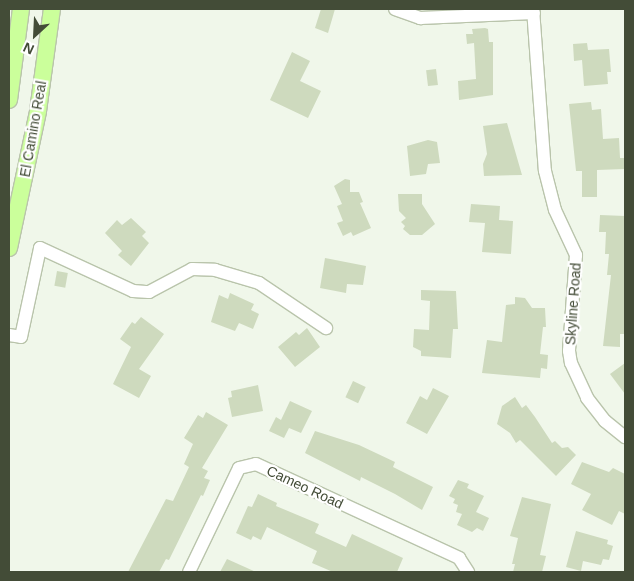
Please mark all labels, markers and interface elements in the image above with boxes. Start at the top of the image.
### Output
north arrow [10,10,60,60]
text: N [21,39,37,58]
street label: El Camino Real [16,80,50,178]
street label: Skyline Road [562,262,584,346]
street label: Cameo Road [264,462,346,512]

